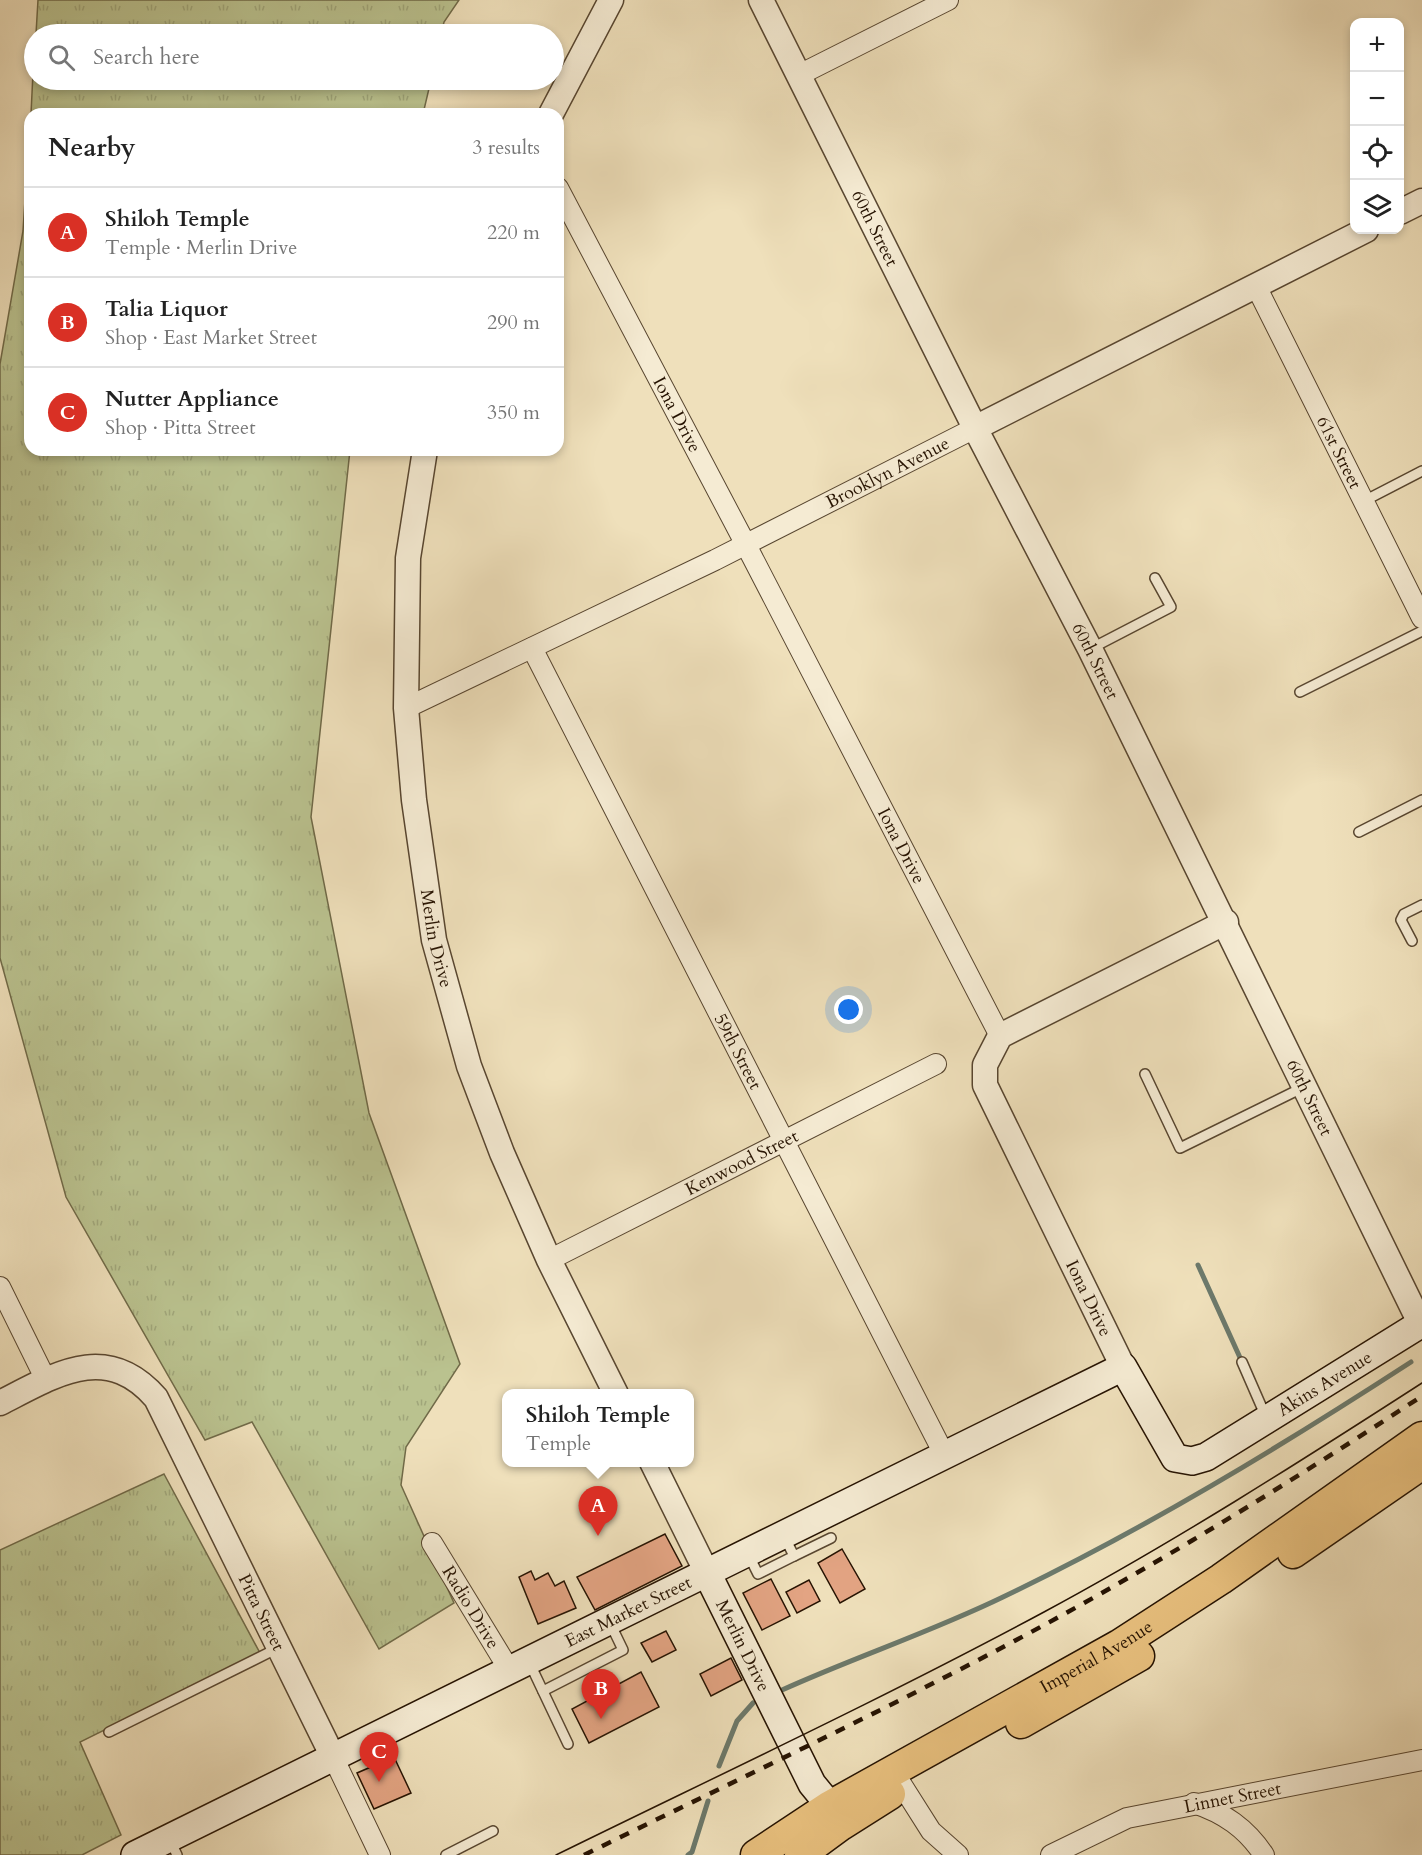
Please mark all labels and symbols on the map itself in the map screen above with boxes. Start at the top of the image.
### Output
street label: 60th Street [845,186,904,271]
street label: Iona Drive [647,372,707,457]
street label: 61st Street [1310,412,1368,494]
street label: Brooklyn Avenue [822,431,954,515]
street label: 60th Street [1066,619,1125,704]
street label: Iona Drive [871,804,931,888]
street label: Merlin Drive [414,888,459,991]
your location [834,995,863,1024]
street label: 59th Street [708,1009,768,1094]
street label: 60th Street [1280,1055,1339,1140]
street label: Kenwood Street [681,1124,803,1202]
street label: Iona Drive [1059,1256,1118,1341]
street label: Akins Avenue [1273,1345,1377,1423]
pin: A [578,1486,618,1536]
street label: Radio Drive [436,1561,505,1654]
street label: Pitta Street [232,1570,291,1656]
street label: East Market Street [561,1570,696,1654]
street label: Merlin Drive [709,1595,776,1696]
street label: Imperial Avenue [1036,1614,1158,1700]
pin: B [582,1670,620,1719]
pin: C [360,1732,398,1782]
street label: Linnet Street [1182,1776,1284,1820]

